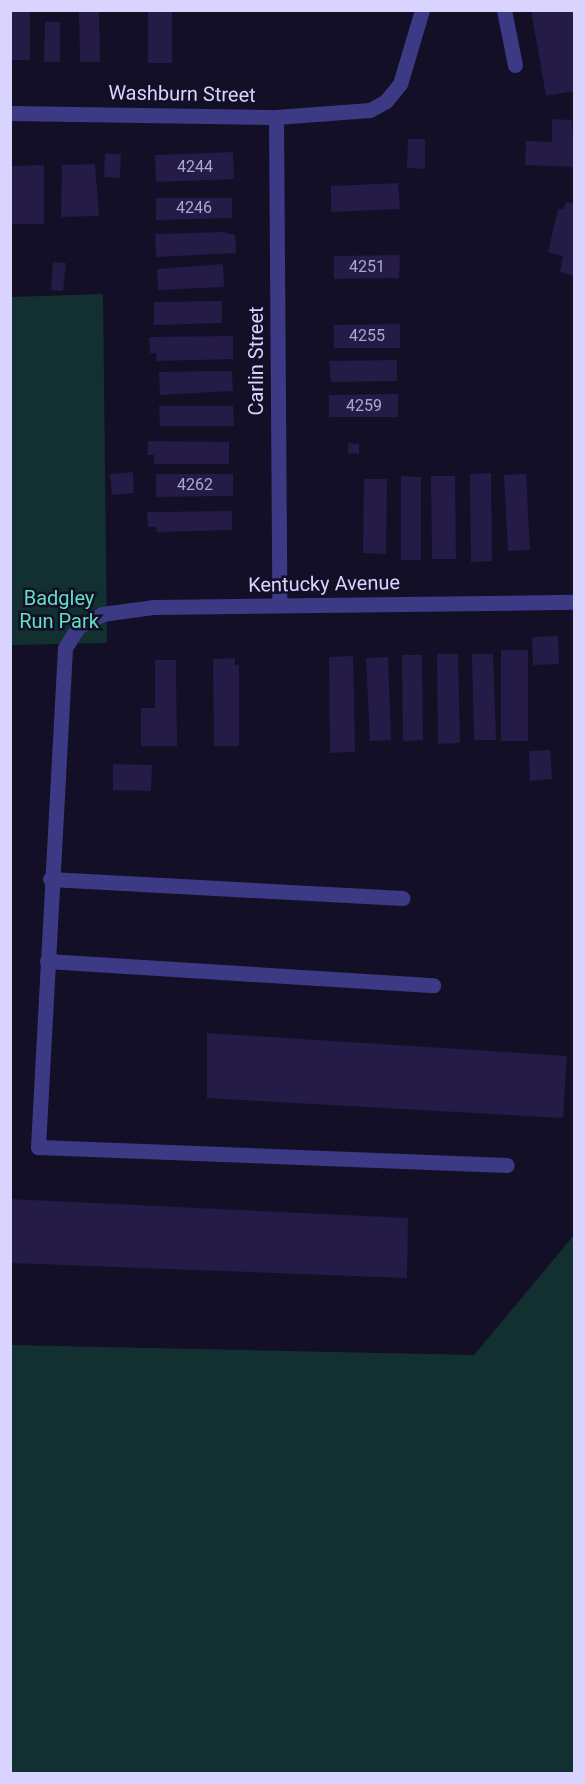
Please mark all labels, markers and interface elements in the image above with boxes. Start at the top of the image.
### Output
street label: Washburn Street [108,81,256,107]
house number: 4244 [177,157,213,177]
house number: 4246 [176,198,212,218]
house number: 4251 [349,257,385,277]
street label: Carlin Street [244,306,268,416]
house number: 4255 [349,326,385,346]
house number: 4259 [346,396,382,416]
house number: 4262 [177,475,213,495]
street label: Kentucky Avenue [248,571,400,597]
park label: Badgley Run Park [19,586,99,633]

